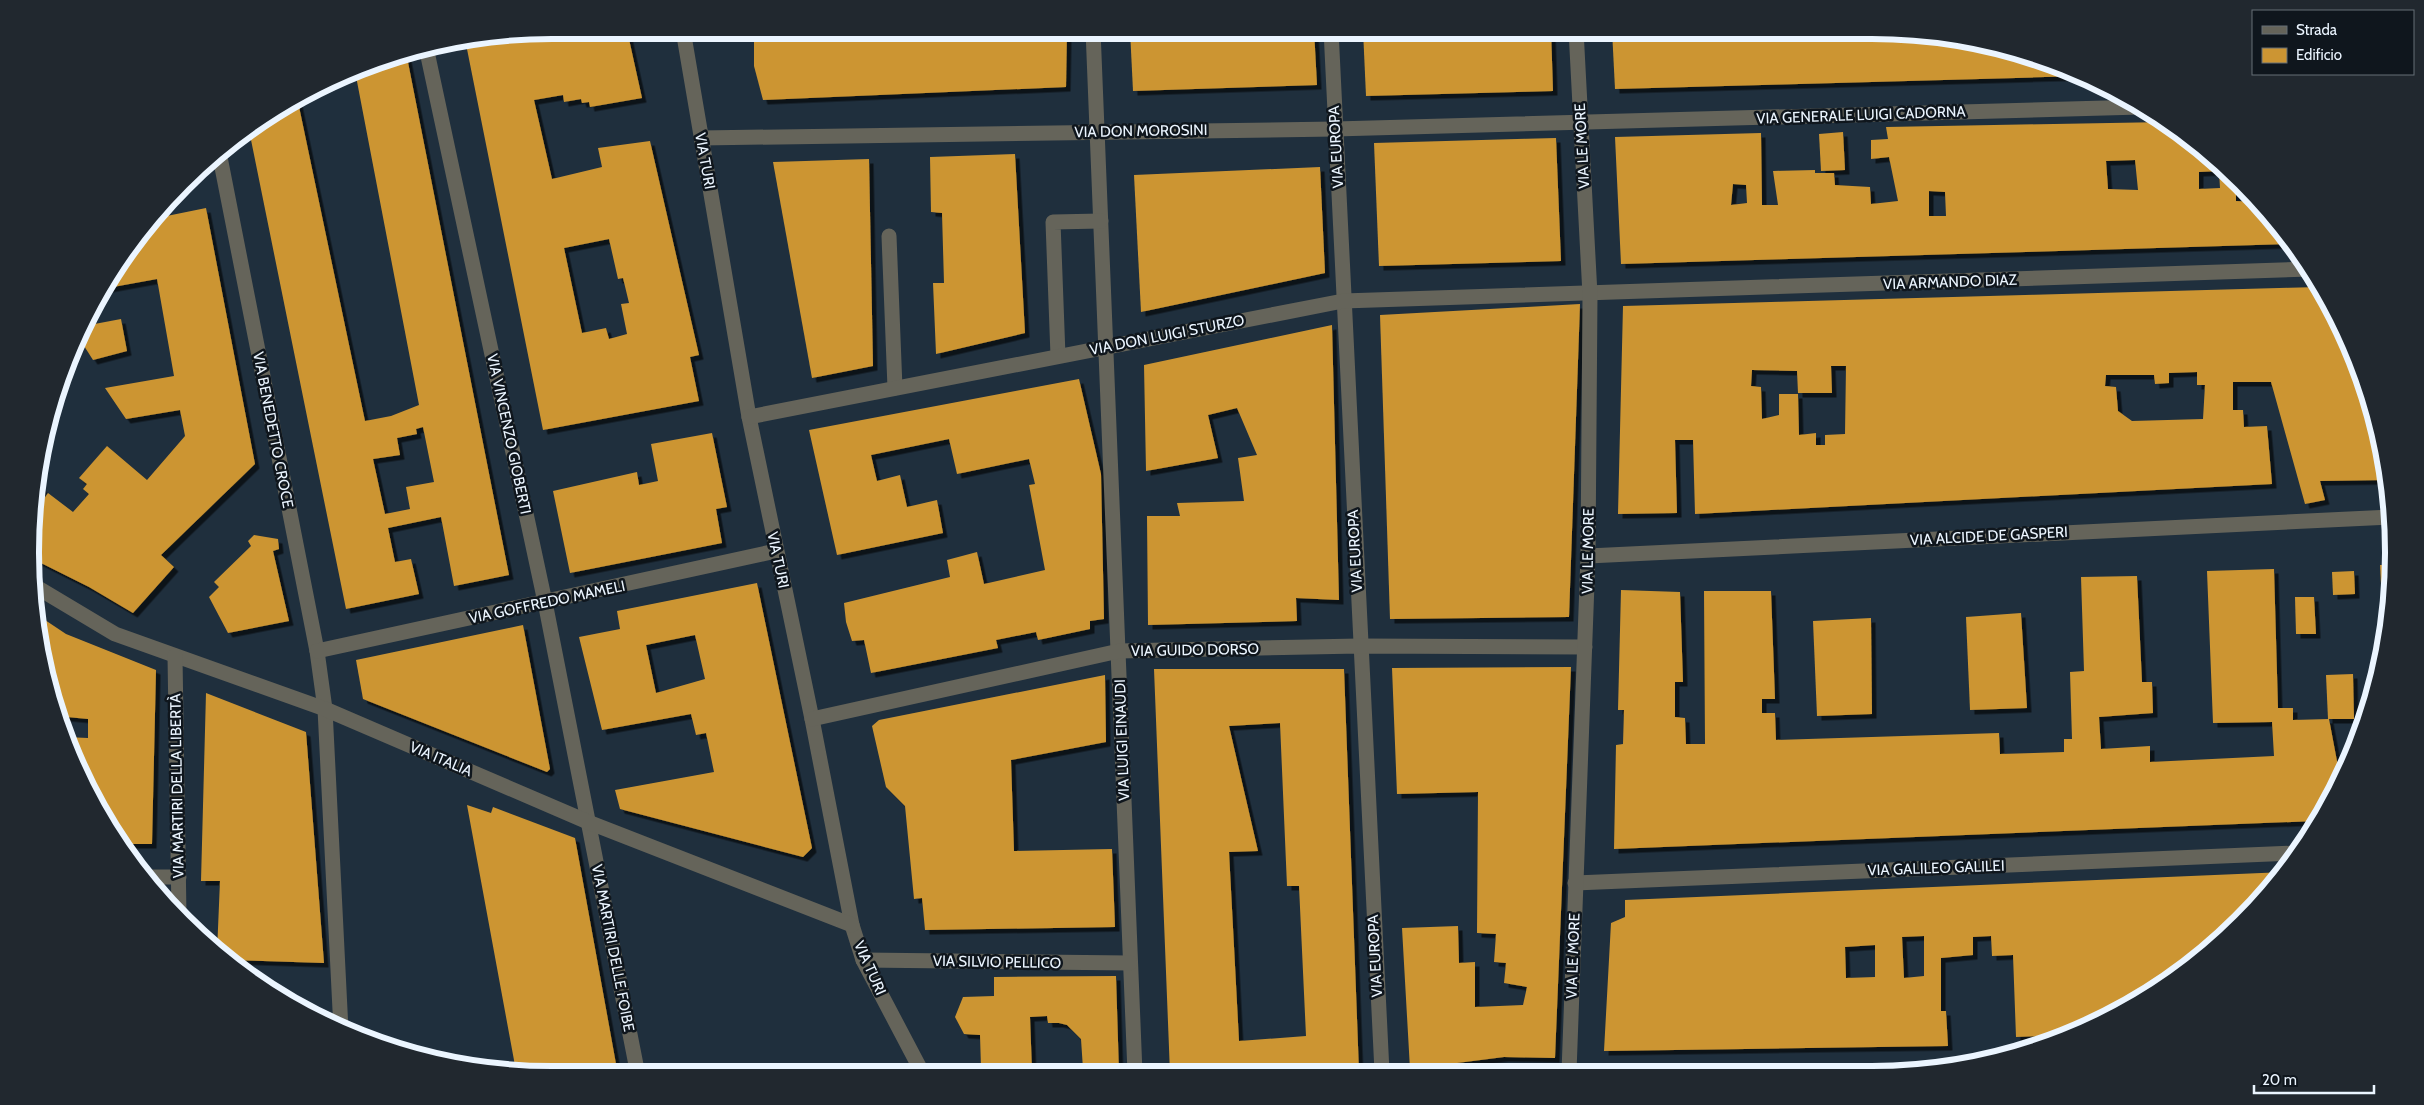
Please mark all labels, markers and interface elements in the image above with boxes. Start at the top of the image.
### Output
legend [2252,10,2414,75]
text: Strada [2296,21,2338,39]
text: Edificio [2296,46,2342,64]
street label: VIA GENERALE LUIGI CADORNA [1756,102,1967,128]
street label: VIA LE MORE [1571,103,1593,189]
street label: VIA EUROPA [1325,105,1347,189]
street label: VIA DON MOROSINI [1074,121,1208,141]
street label: VIA TURI [691,131,719,191]
street label: VIA ARMANDO DIAZ [1883,271,2018,293]
street label: VIA DON LUIGI STURZO [1088,311,1246,359]
street label: VIA BENEDETTO CROCE [249,350,297,510]
street label: VIA VINCENZO GIOBERTI [483,352,535,516]
street label: VIA LE MORE [1578,508,1598,594]
street label: VIA EUROPA [1344,509,1366,593]
street label: VIA ALCIDE DE GASPERI [1910,523,2068,549]
street label: VIA TURI [763,530,793,590]
street label: VIA GOFFREDO MAMELI [467,577,627,627]
street label: VIA GUIDO DORSO [1131,640,1259,660]
street label: VIA LUIGI EINAUDI [1111,679,1133,801]
street label: VIA MARTIRI DELLA LIBERTÀ [165,693,188,878]
street label: VIA ITALIA [407,738,476,781]
street label: VIA GALILEO GALILEI [1867,857,2005,879]
street label: VIA MARTIRI DELLE FOIBE [588,863,638,1033]
street label: VIA LE MORE [1563,913,1583,999]
street label: VIA EUROPA [1364,914,1386,998]
street label: VIA TURI [850,938,890,998]
street label: VIA SILVIO PELLICO [933,952,1061,972]
scale bar [2254,1062,2374,1094]
text: 20 m [2262,1071,2297,1089]

